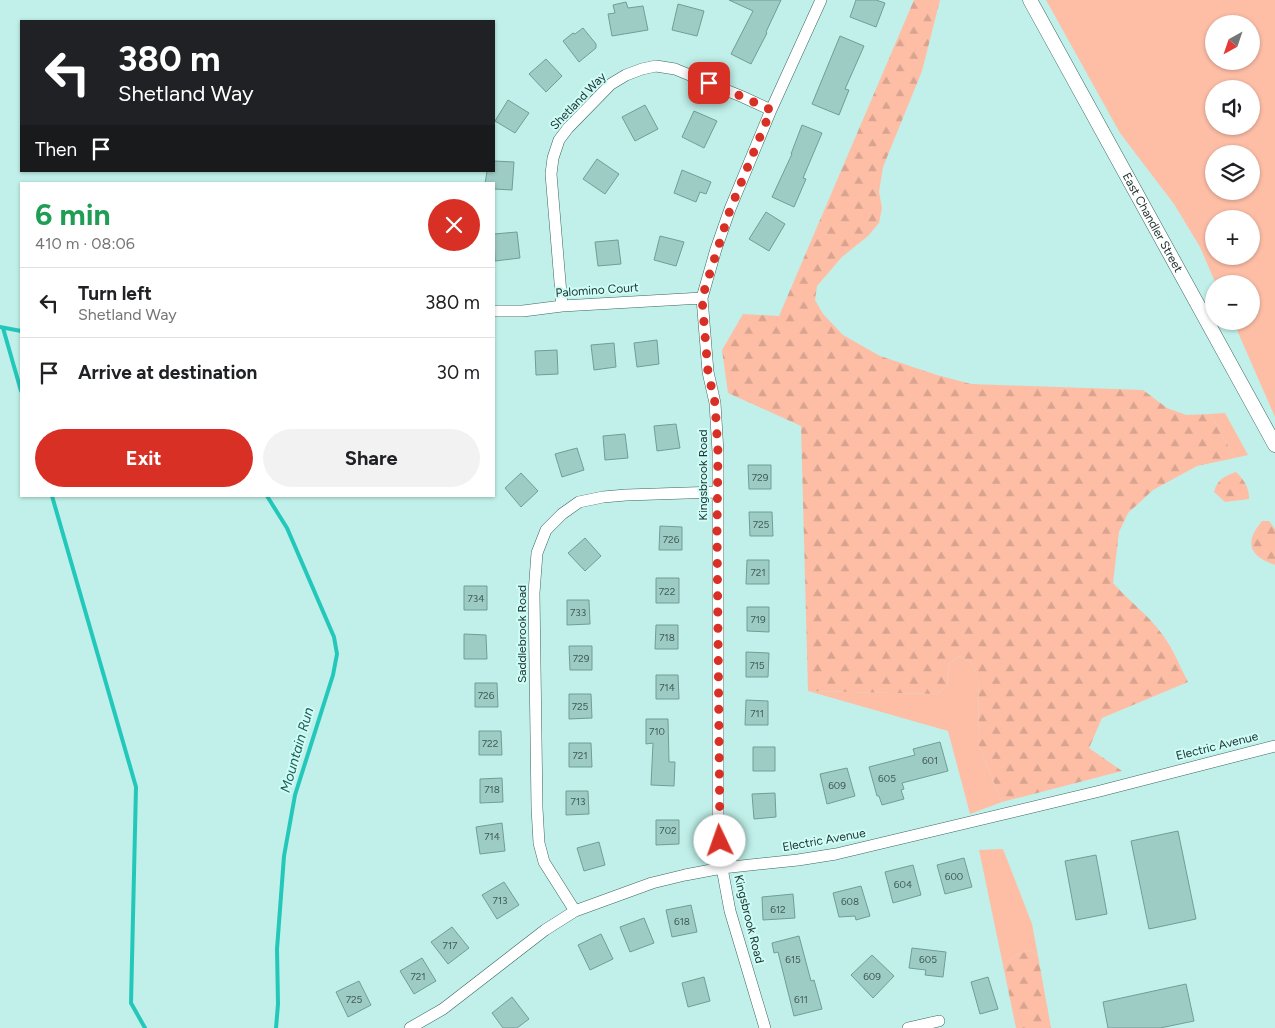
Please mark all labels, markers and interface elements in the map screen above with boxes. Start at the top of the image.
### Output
north arrow [1205,15,1260,70]
map controls [1205,15,1260,330]
text: 380 m [118,38,220,80]
icon: left [35,40,100,105]
pin [688,62,730,104]
street label: Shetland Way [547,69,609,132]
icon: arrive [695,69,723,97]
text: Shetland Way [118,80,254,107]
button: sound [1205,80,1260,135]
icon: arrive [87,135,115,163]
text: Then [35,138,77,161]
button: layers [1205,145,1260,200]
street label: East Chandler Street [1119,170,1186,275]
text: 6 min [35,196,111,233]
button: close [428,199,480,251]
button: + [1205,210,1260,265]
text: 410 m · 08:06 [35,234,135,253]
button: − [1205,275,1260,330]
street label: Palomino Court [555,280,639,300]
text: Turn left [78,282,152,305]
icon: left [35,289,63,317]
text: 380 m [425,291,480,314]
text: Shetland Way [78,305,177,324]
icon: arrive [35,359,63,387]
text: Arrive at destination [78,361,257,384]
text: 30 m [437,361,480,384]
button: Exit [35,429,253,487]
button: Share [263,429,480,487]
street label: Kingsbrook Road [696,430,710,520]
house number: 729 [752,471,769,484]
house number: 725 [753,518,770,531]
house number: 726 [663,533,680,546]
house number: 721 [750,566,766,579]
street label: Saddlebrook Road [515,585,529,683]
house number: 722 [659,585,675,598]
house number: 734 [467,592,485,605]
house number: 733 [570,606,586,619]
house number: 719 [750,613,766,626]
house number: 718 [659,631,675,644]
house number: 729 [573,652,590,665]
house number: 715 [749,659,765,672]
house number: 714 [659,681,675,694]
house number: 726 [478,689,495,702]
house number: 725 [572,700,589,713]
water label: Mountain Run [277,705,317,795]
house number: 711 [750,707,764,720]
house number: 710 [649,725,665,738]
street label: Electric Avenue [1174,729,1260,763]
house number: 722 [482,737,498,750]
house number: 721 [572,749,588,762]
house number: 601 [922,754,938,767]
house number: 605 [878,772,896,785]
house number: 609 [828,779,846,792]
house number: 718 [484,783,500,796]
house number: 713 [571,795,585,808]
position arrow [693,814,745,866]
house number: 702 [659,824,677,837]
street label: Electric Avenue [781,826,867,854]
house number: 714 [484,830,500,843]
house number: 600 [945,870,963,883]
street label: Kingsbrook Road [731,873,767,965]
house number: 604 [894,878,912,891]
house number: 713 [493,894,507,907]
house number: 608 [841,895,859,908]
house number: 612 [770,903,786,916]
house number: 618 [674,915,690,928]
house number: 717 [443,939,458,952]
house number: 615 [785,953,801,966]
house number: 605 [919,953,937,966]
house number: 721 [410,970,426,983]
house number: 609 [863,970,881,983]
house number: 725 [346,993,363,1006]
house number: 611 [794,993,808,1006]

